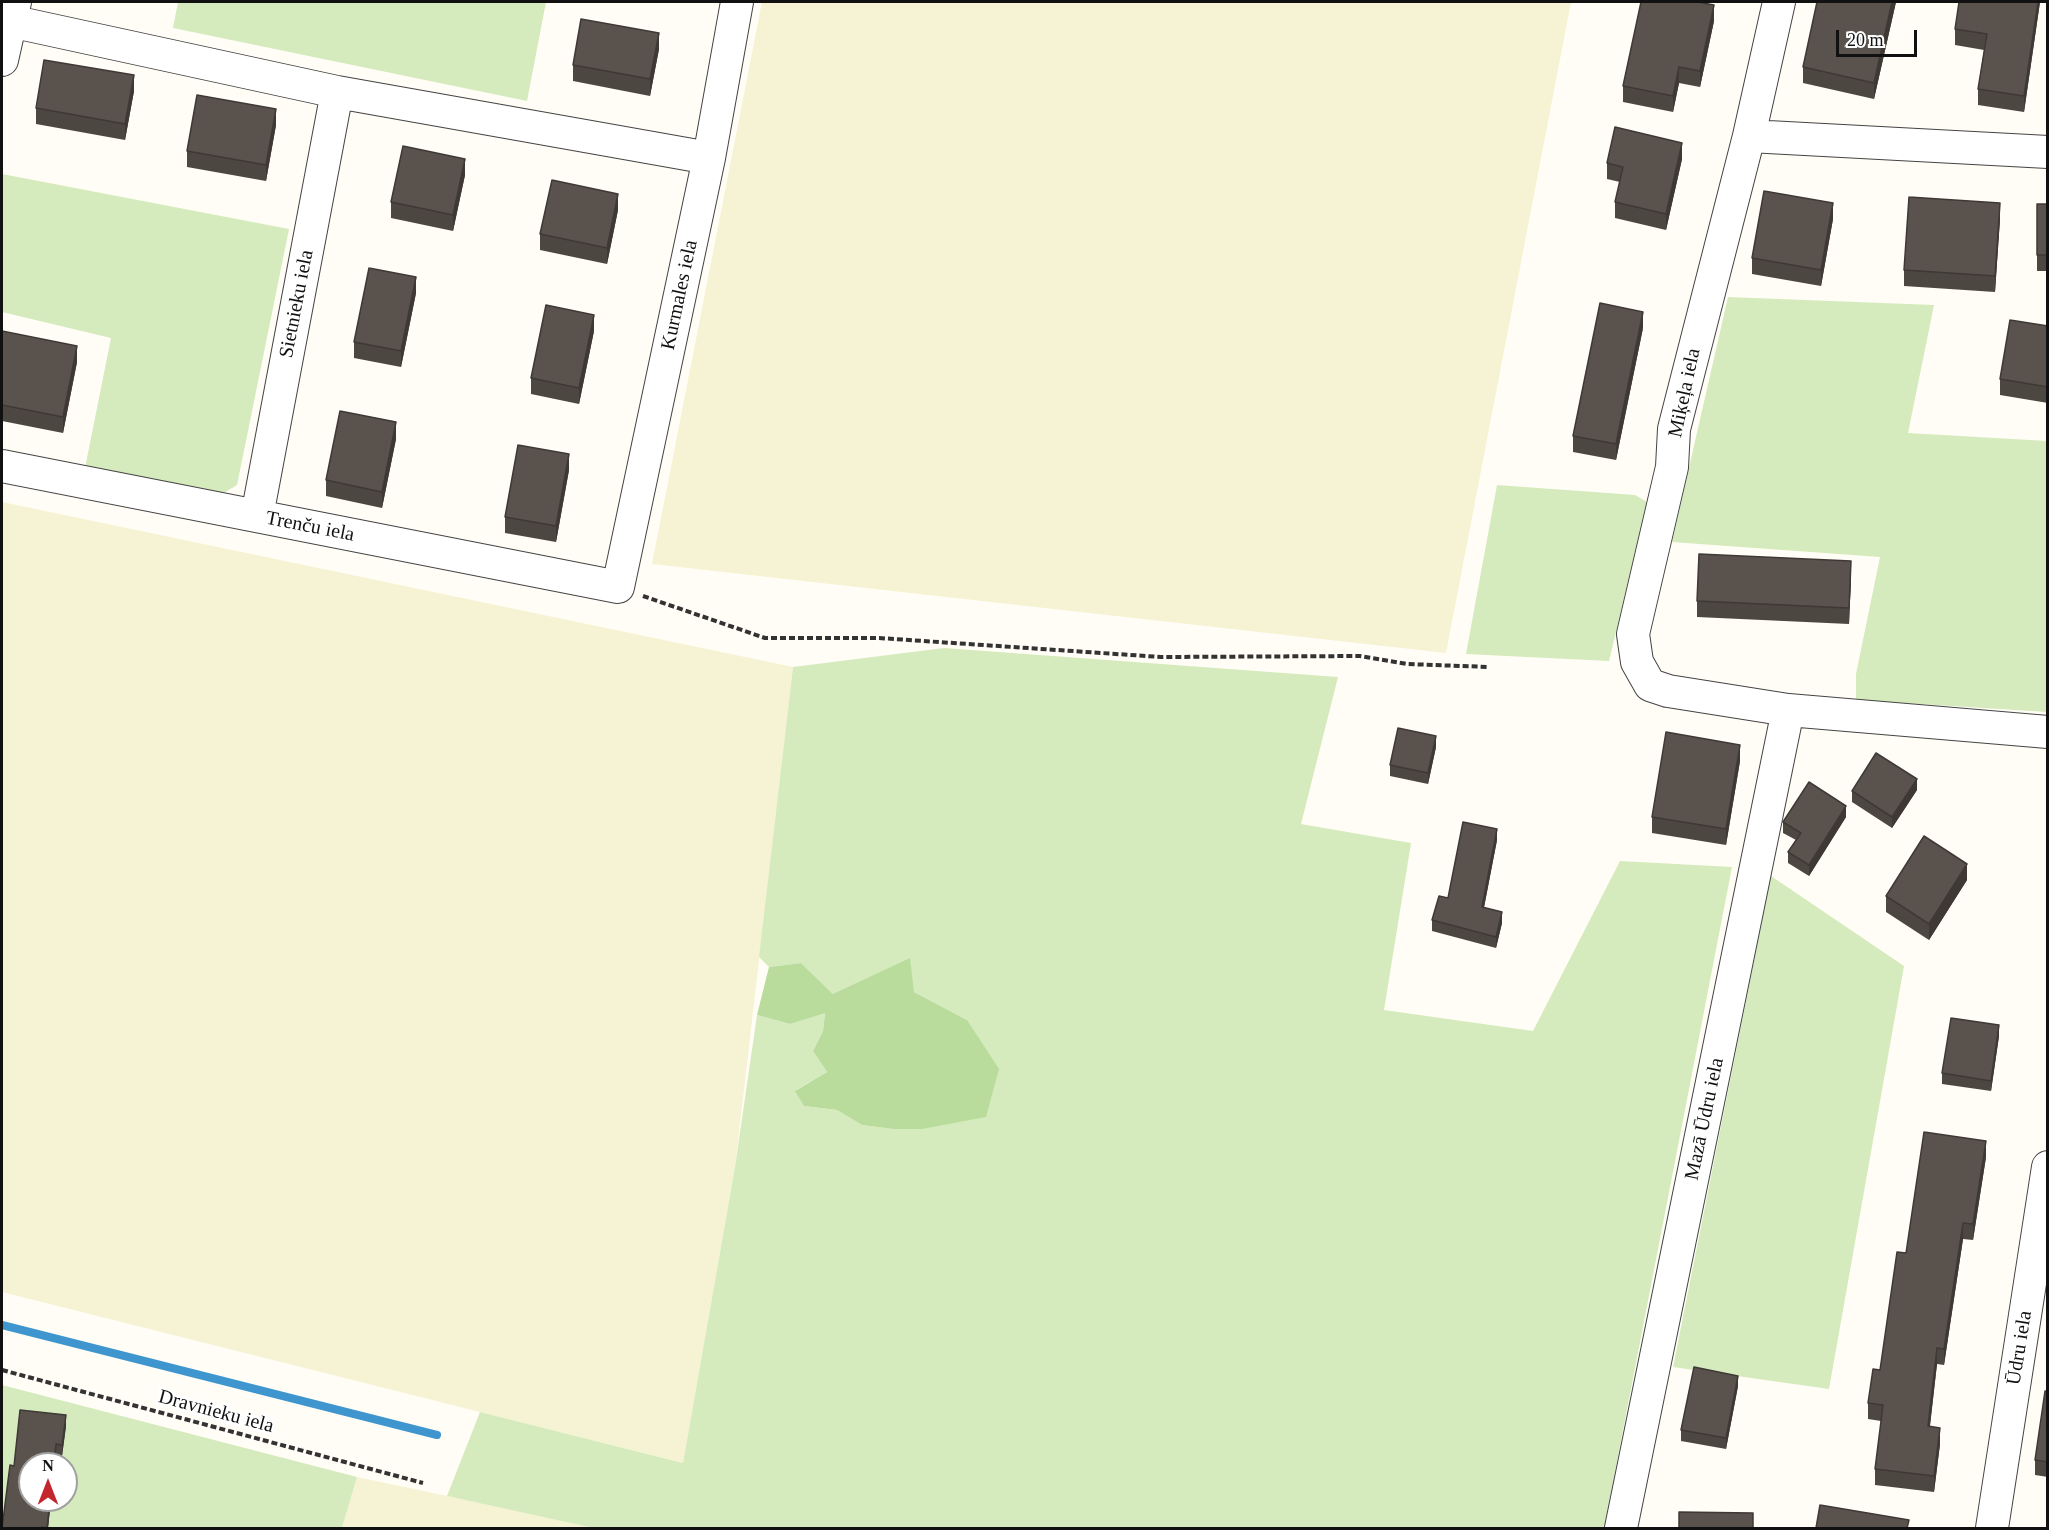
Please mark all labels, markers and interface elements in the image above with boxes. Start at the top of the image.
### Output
scale bar [1839,18,1920,56]
text: 20 m [1847,30,1884,50]
street label: Kurmales iela [657,238,703,352]
street label: Sietnieku iela [275,248,319,360]
street label: Miķeļa iela [1664,346,1706,440]
street label: Trenču iela [264,507,356,547]
street label: Mazā Ūdru iela [1680,1056,1730,1182]
street label: Ūdru iela [2002,1309,2038,1387]
street label: Dravnieku iela [156,1385,276,1439]
north arrow [18,1452,78,1512]
text: N [42,1457,54,1474]

